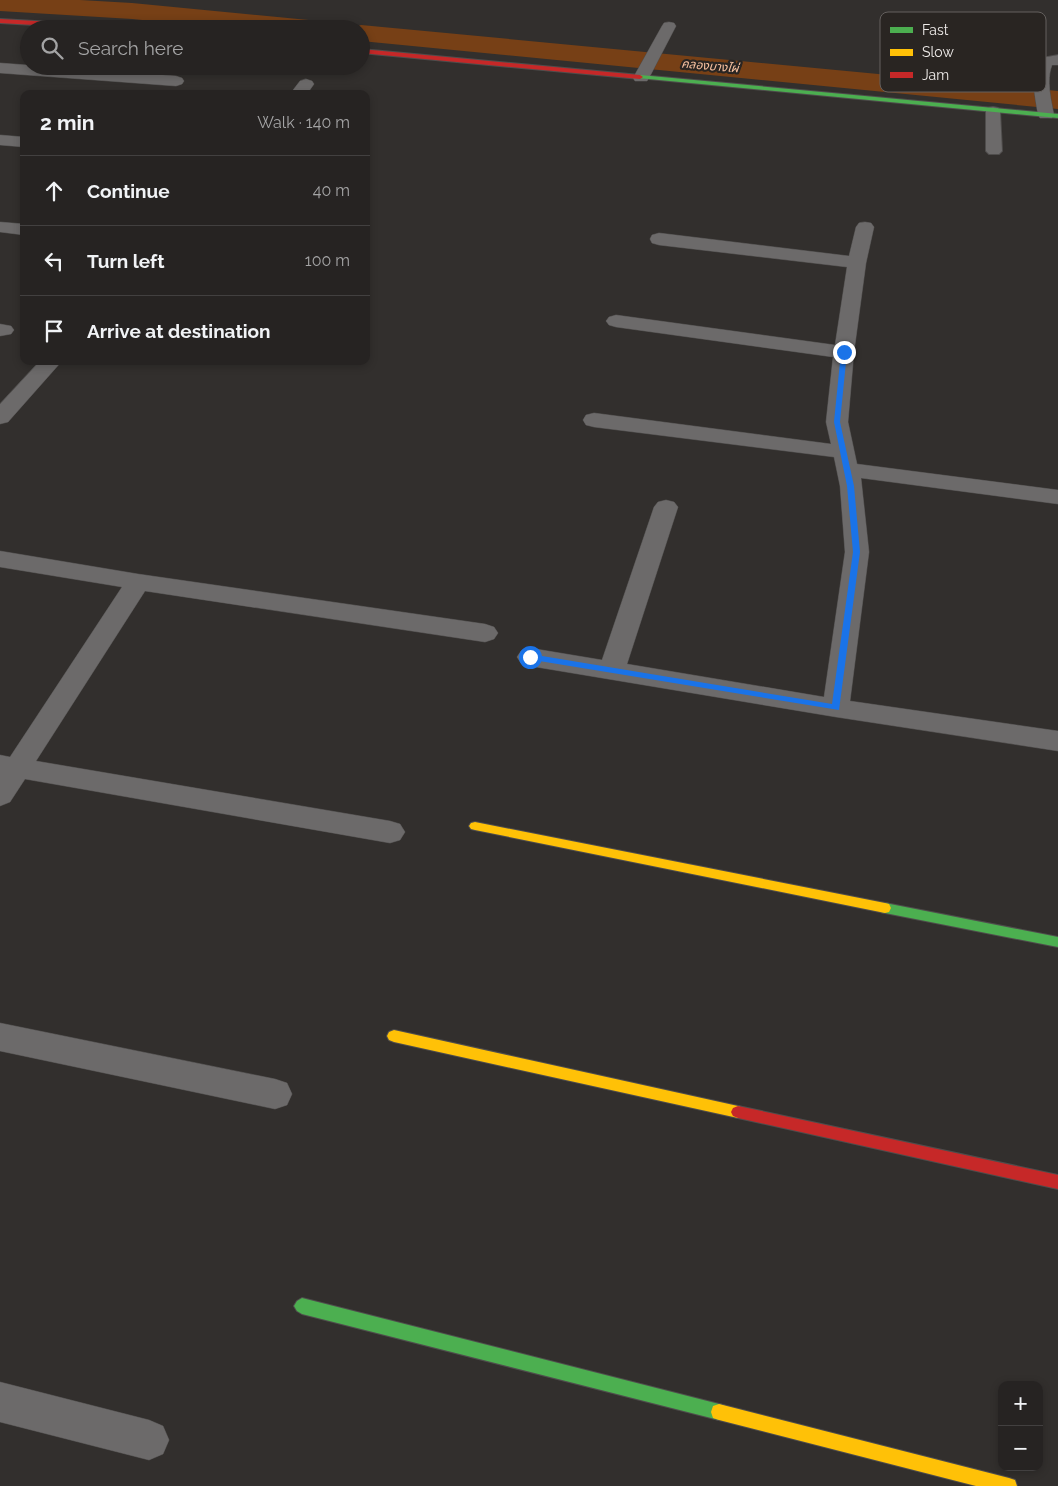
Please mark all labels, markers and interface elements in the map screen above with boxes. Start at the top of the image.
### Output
legend [880,12,1046,92]
search box [20,20,370,75]
text: Fast [922,22,949,38]
icon: search [38,34,66,62]
text: Search here [78,37,184,59]
text: Slow [922,44,954,60]
water label: คลองบางไผ่ [681,57,741,76]
text: Jam [922,67,949,83]
text: 2 min [40,110,94,135]
text: Walk · 140 m [257,113,350,132]
icon: ahead [40,177,68,205]
text: Continue [87,180,170,202]
text: 40 m [313,181,350,200]
icon: left [40,247,68,275]
text: Turn left [87,250,164,272]
text: 100 m [305,251,350,270]
icon: arrive [40,317,68,345]
text: Arrive at destination [87,320,271,342]
route end [833,341,856,364]
route start [519,646,542,669]
map controls [998,1381,1043,1471]
button: + [998,1381,1043,1426]
button: − [998,1426,1043,1471]

